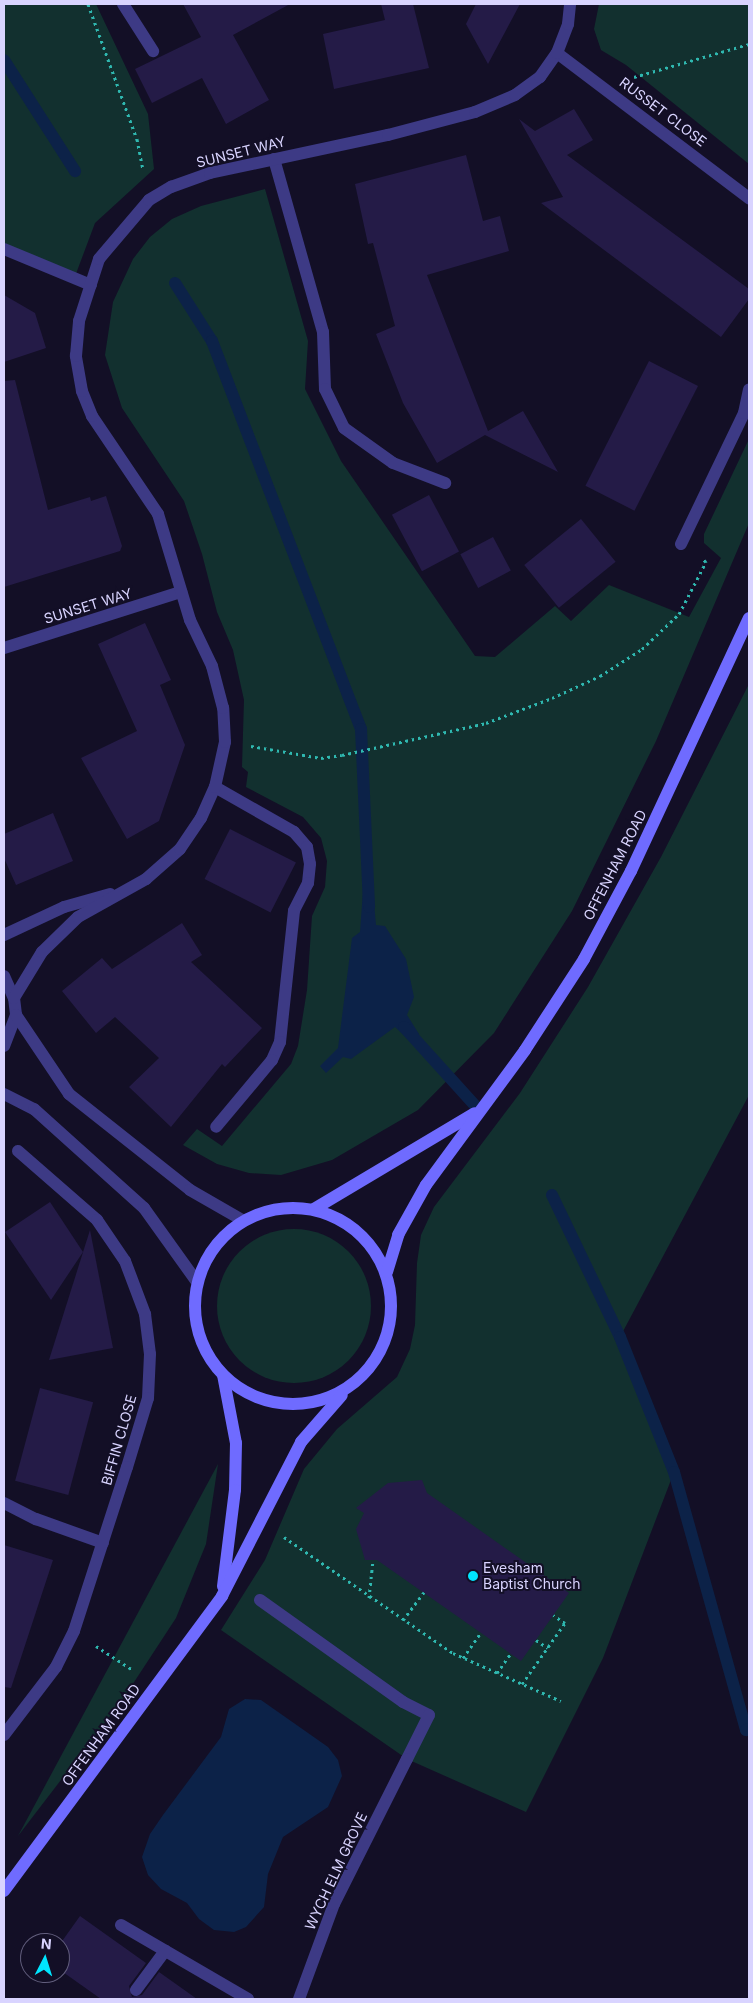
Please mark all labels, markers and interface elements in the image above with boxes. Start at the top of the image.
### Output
street label: RUSSET CLOSE [616,74,710,150]
street label: SUNSET WAY [195,133,287,171]
street label: SUNSET WAY [42,585,134,627]
street label: OFFENHAM ROAD [580,807,650,923]
street label: BIFFIN CLOSE [98,1393,140,1487]
place label: Evesham Baptist Church [483,1560,581,1592]
marker: Evesham Baptist Church [467,1570,479,1582]
street label: OFFENHAM ROAD [58,1681,144,1789]
street label: WYCH ELM GROVE [301,1809,371,1933]
north arrow [20,1933,70,1983]
text: N [40,1935,52,1952]

